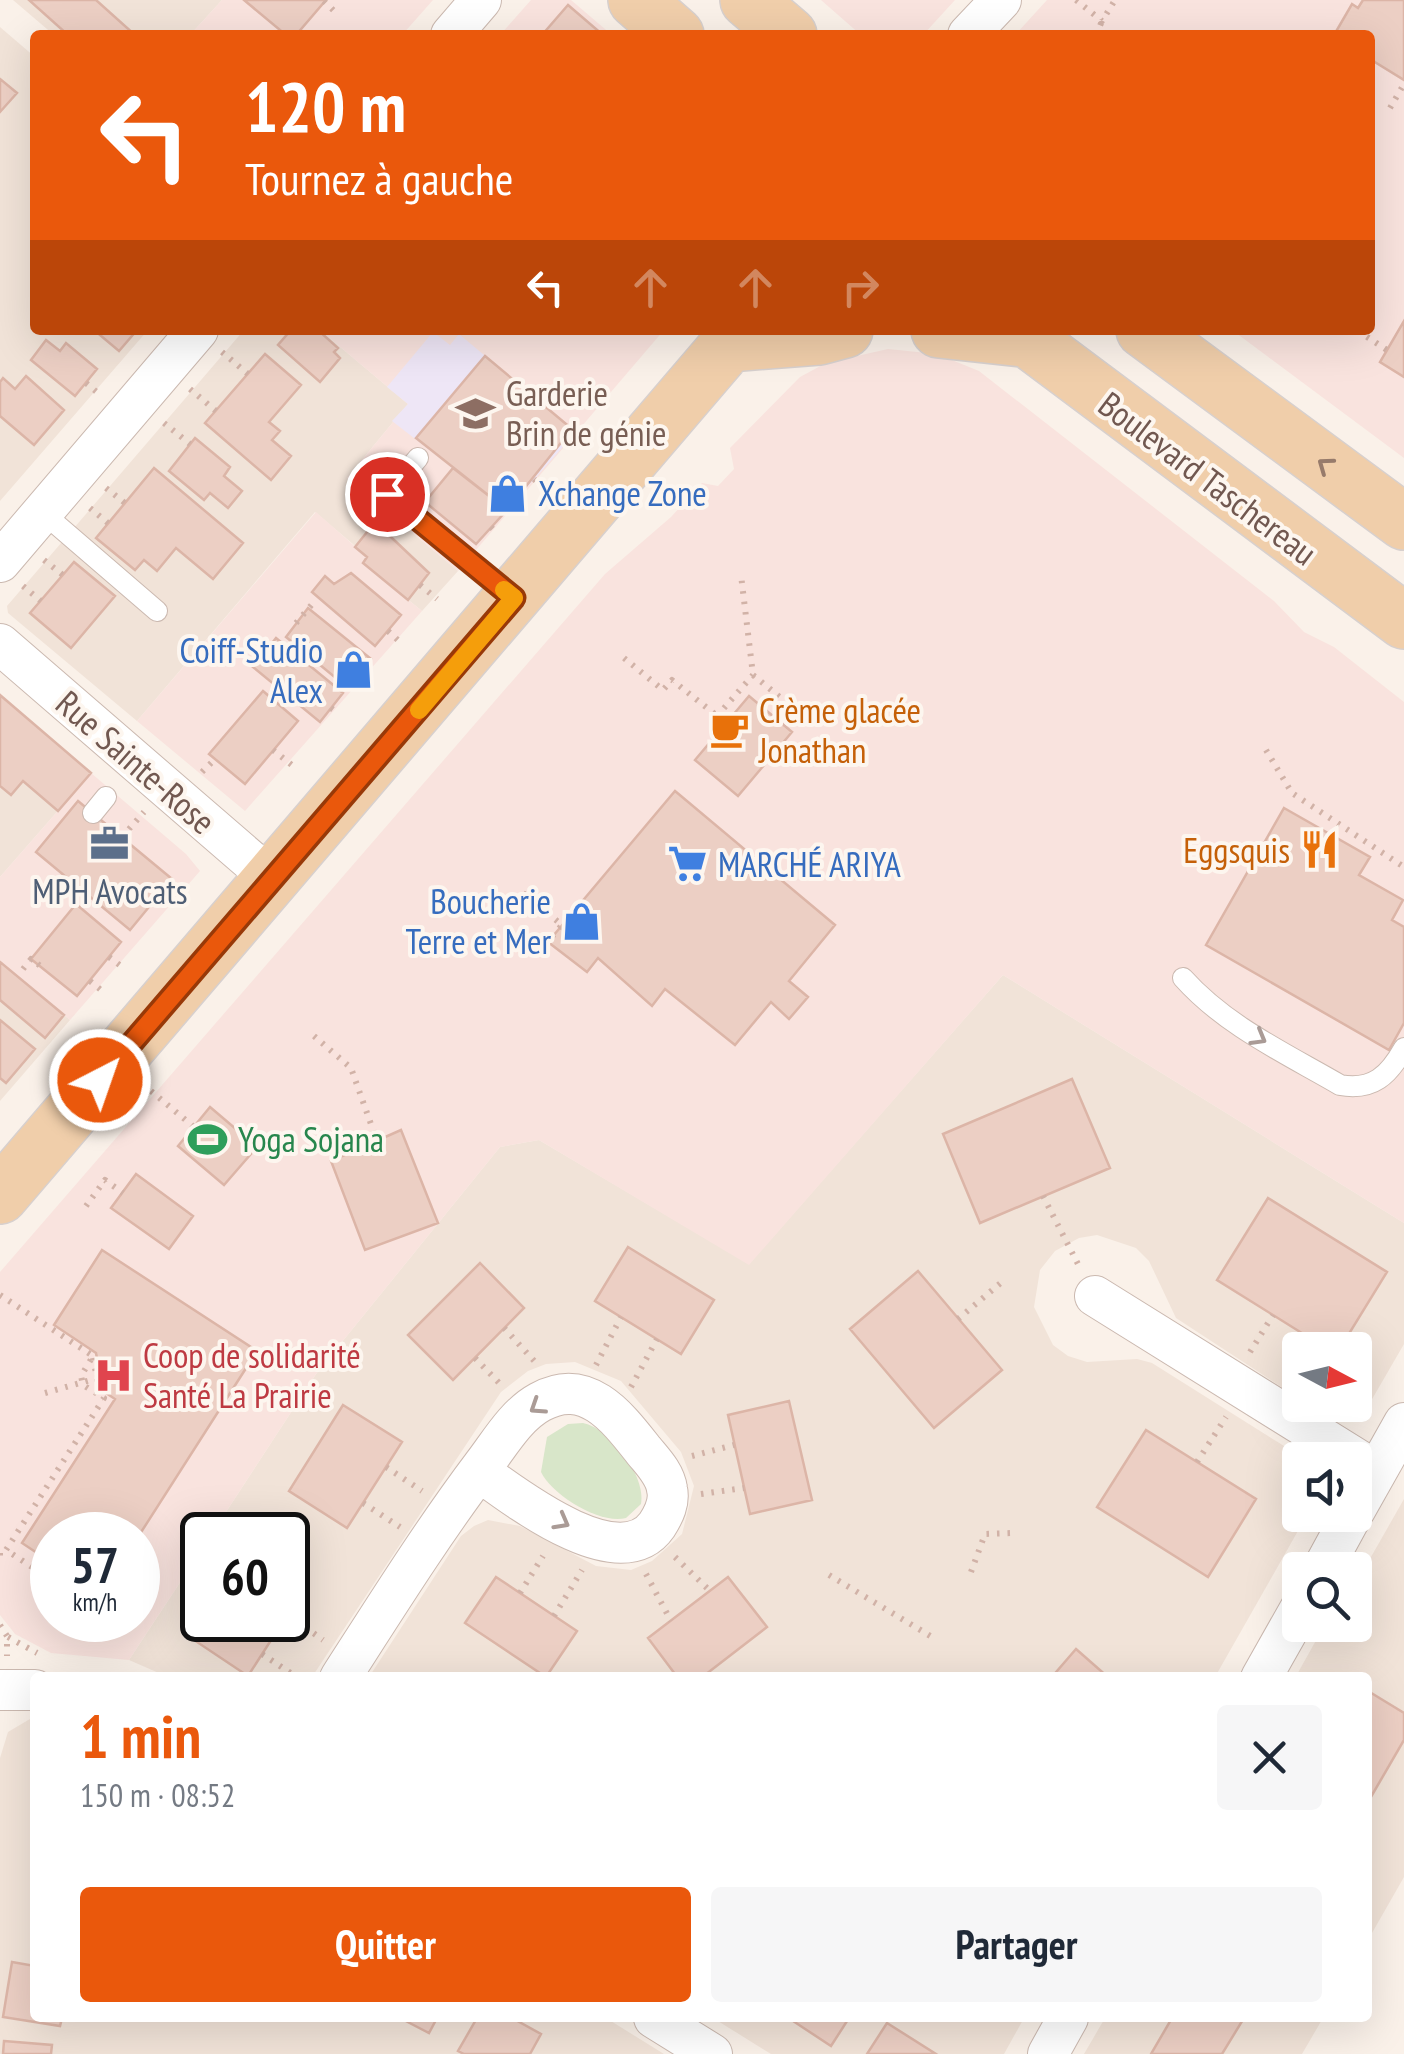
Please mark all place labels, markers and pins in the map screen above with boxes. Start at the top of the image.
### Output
place label: Garderie Brin de génie [506,370,666,456]
school or university icon: Garderie Brin de génie [455,392,497,434]
pin [345,452,430,537]
place label: Xchange Zone [538,470,707,516]
shop icon: Xchange Zone [487,472,529,514]
place label: Coiff-Studio Alex [179,627,323,713]
shop icon: Coiff-Studio Alex [332,649,374,691]
place label: Crème glacée Jonathan [758,687,921,773]
cafe icon: Crème glacée Jonathan [708,709,750,751]
office icon: MPH Avocats [89,823,131,865]
place label: Eggsquis [1183,827,1290,873]
restaurant icon: Eggsquis [1299,829,1341,871]
place label: MARCHÉ ARIYA [718,841,901,887]
supermarket icon: MARCHÉ ARIYA [667,843,709,885]
place label: MPH Avocats [32,868,188,914]
place label: Boucherie Terre et Mer [406,878,551,964]
shop icon: Boucherie Terre et Mer [560,900,602,942]
place label: Yoga Sojana [238,1116,384,1162]
sports icon: Yoga Sojana [187,1118,229,1160]
place label: Coop de solidarité Santé La Prairie [143,1332,361,1418]
hospital icon: Coop de solidarité Santé La Prairie [92,1354,134,1396]

